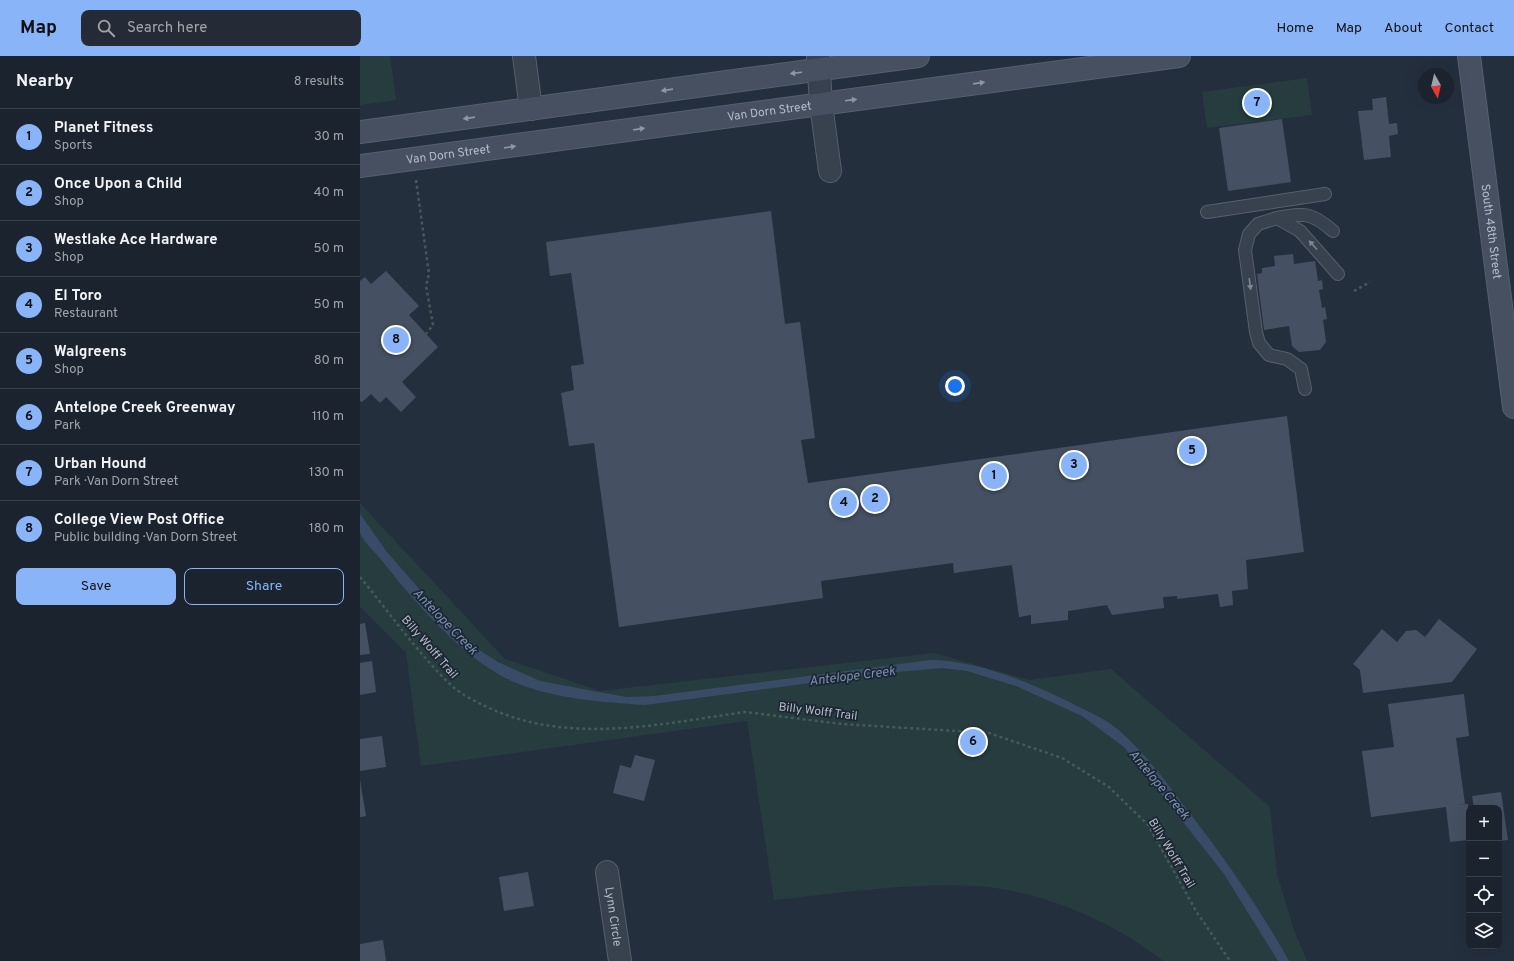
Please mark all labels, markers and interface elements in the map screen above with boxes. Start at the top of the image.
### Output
search box [81,10,361,46]
text: Map [20,16,57,40]
icon: search [95,17,117,39]
text: Search here [127,19,207,38]
text: Home [1277,20,1314,37]
text: Map [1336,20,1362,37]
text: About [1384,20,1423,37]
text: Contact [1445,20,1494,37]
north arrow [1418,68,1454,104]
one-way arrow [790,70,802,76]
text: Nearby [16,71,73,93]
text: 8 results [294,74,344,90]
one-way arrow [973,80,986,86]
one-way arrow [661,87,673,93]
pin: 7 [1244,88,1270,118]
one-way arrow [845,97,857,103]
street label: Van Dorn Street [726,98,813,126]
one-way arrow [463,115,475,121]
text: Planet Fitness [54,119,153,138]
one-way arrow [633,126,645,132]
text: 1 [26,129,32,145]
text: 30 m [314,129,344,145]
text: Sports [54,138,93,154]
street label: Van Dorn Street [405,142,492,169]
one-way arrow [504,144,516,150]
text: Once Upon a Child [54,175,182,194]
street label: South 48th Street [1476,183,1505,280]
text: 2 [25,185,33,201]
text: 40 m [314,185,344,201]
text: Shop [54,194,84,210]
text: Westlake Ace Hardware [54,231,218,250]
one-way arrow [1308,240,1317,250]
text: 3 [25,241,33,257]
text: 50 m [314,241,344,257]
text: Shop [54,250,84,266]
one-way arrow [1247,278,1253,290]
text: El Toro [54,287,102,306]
text: 4 [25,297,33,313]
text: 50 m [314,297,344,313]
text: Restaurant [54,306,118,322]
pin: 8 [383,325,409,355]
text: Walgreens [54,343,127,362]
text: 5 [25,353,33,369]
text: 80 m [314,353,344,369]
text: Shop [54,362,84,378]
your location [945,376,965,396]
text: Antelope Creek Greenway [54,399,235,418]
text: 6 [25,409,33,425]
text: 110 m [312,409,344,425]
text: Park [54,418,81,434]
pin: 5 [1179,436,1205,466]
pin: 3 [1061,450,1087,480]
text: Urban Hound [54,455,146,474]
pin: 1 [981,461,1007,491]
text: 7 [26,465,32,481]
text: 130 m [309,465,344,481]
text: Park · Van Dorn Street [54,474,178,490]
pin: 2 [862,484,888,514]
pin: 4 [831,488,857,518]
text: College View Post Office [54,511,224,530]
text: 8 [25,521,33,537]
text: 180 m [309,521,344,537]
text: Public building · Van Dorn Street [54,530,237,546]
button: Save [16,568,176,605]
button: Share [184,568,344,605]
water label: Antelope Creek [409,586,481,659]
street label: Billy Wolff Trail [397,613,461,683]
water label: Antelope Creek [809,664,896,690]
street label: Billy Wolff Trail [778,699,858,725]
pin: 6 [960,727,986,757]
water label: Antelope Creek [1125,747,1193,824]
map controls [1466,805,1502,949]
button: + [1466,805,1502,841]
street label: Billy Wolff Trail [1144,815,1198,892]
button: − [1466,841,1502,877]
button: locate [1466,877,1502,913]
street label: Lynn Circle [600,886,625,948]
button: layers [1466,913,1502,949]

